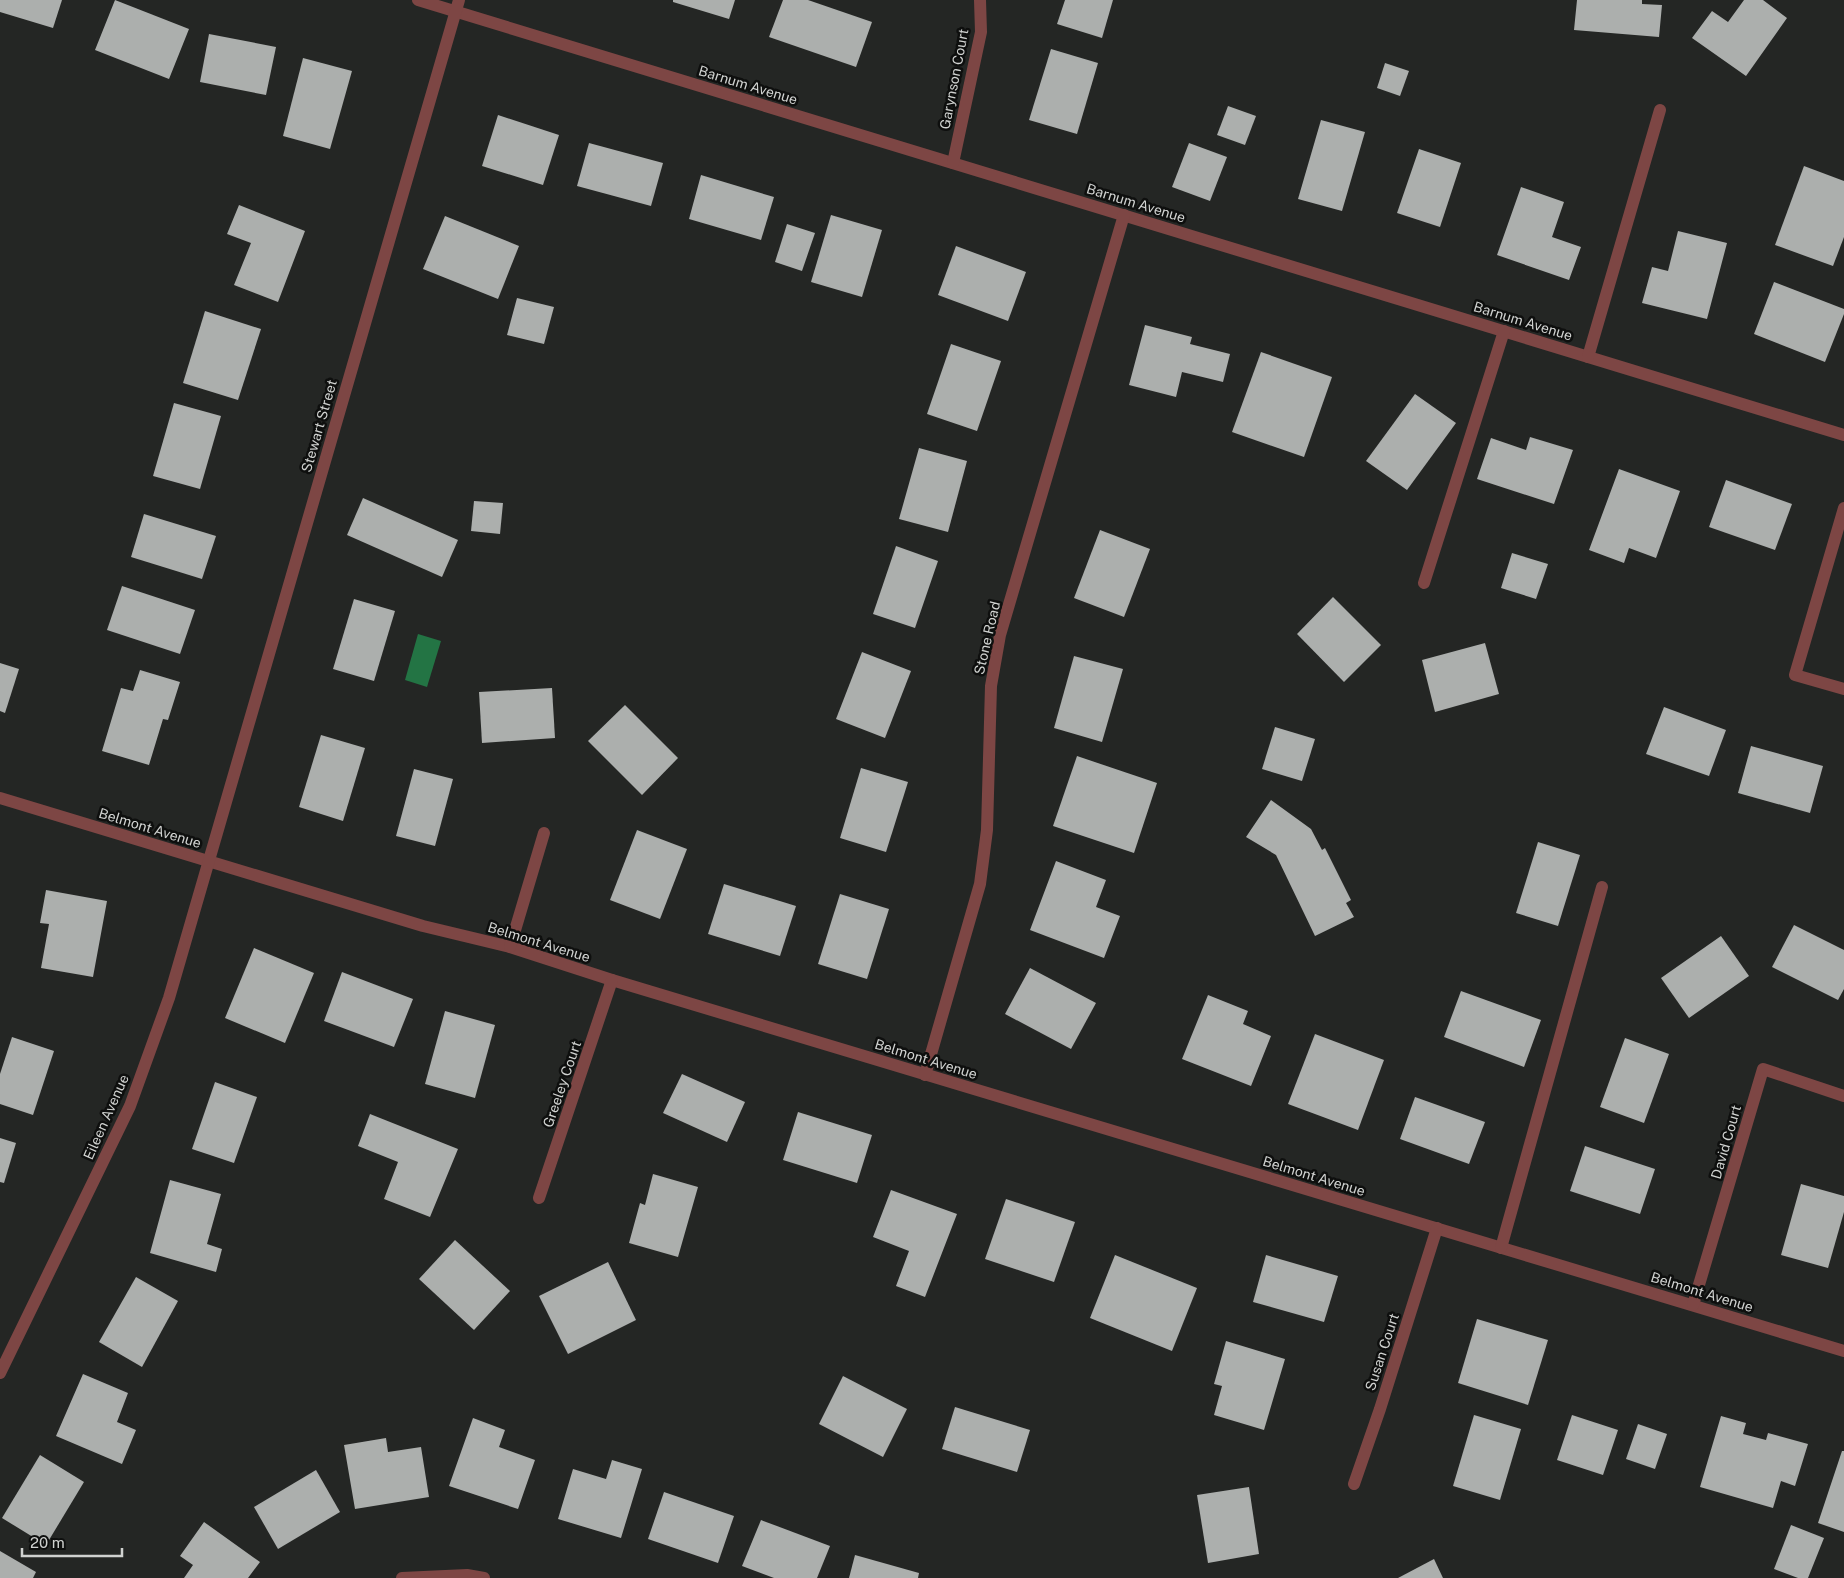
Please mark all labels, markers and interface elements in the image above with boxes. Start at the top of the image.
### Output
street label: Garynson Court [936,27,972,131]
street label: Barnum Avenue [697,62,799,108]
street label: Barnum Avenue [1085,180,1187,226]
street label: Barnum Avenue [1472,298,1574,344]
street label: Stewart Street [298,378,340,474]
street label: Stone Road [971,600,1003,676]
street label: Belmont Avenue [97,805,203,851]
street label: Belmont Avenue [486,919,592,965]
street label: Belmont Avenue [873,1036,979,1082]
street label: Greeley Court [540,1039,584,1129]
street label: Eileen Avenue [80,1072,132,1162]
street label: David Court [1708,1103,1744,1181]
street label: Belmont Avenue [1261,1153,1367,1199]
street label: Belmont Avenue [1649,1269,1755,1315]
street label: Susan Court [1362,1311,1402,1393]
scale bar [22,1526,122,1558]
text: 20 m [30,1534,65,1551]

